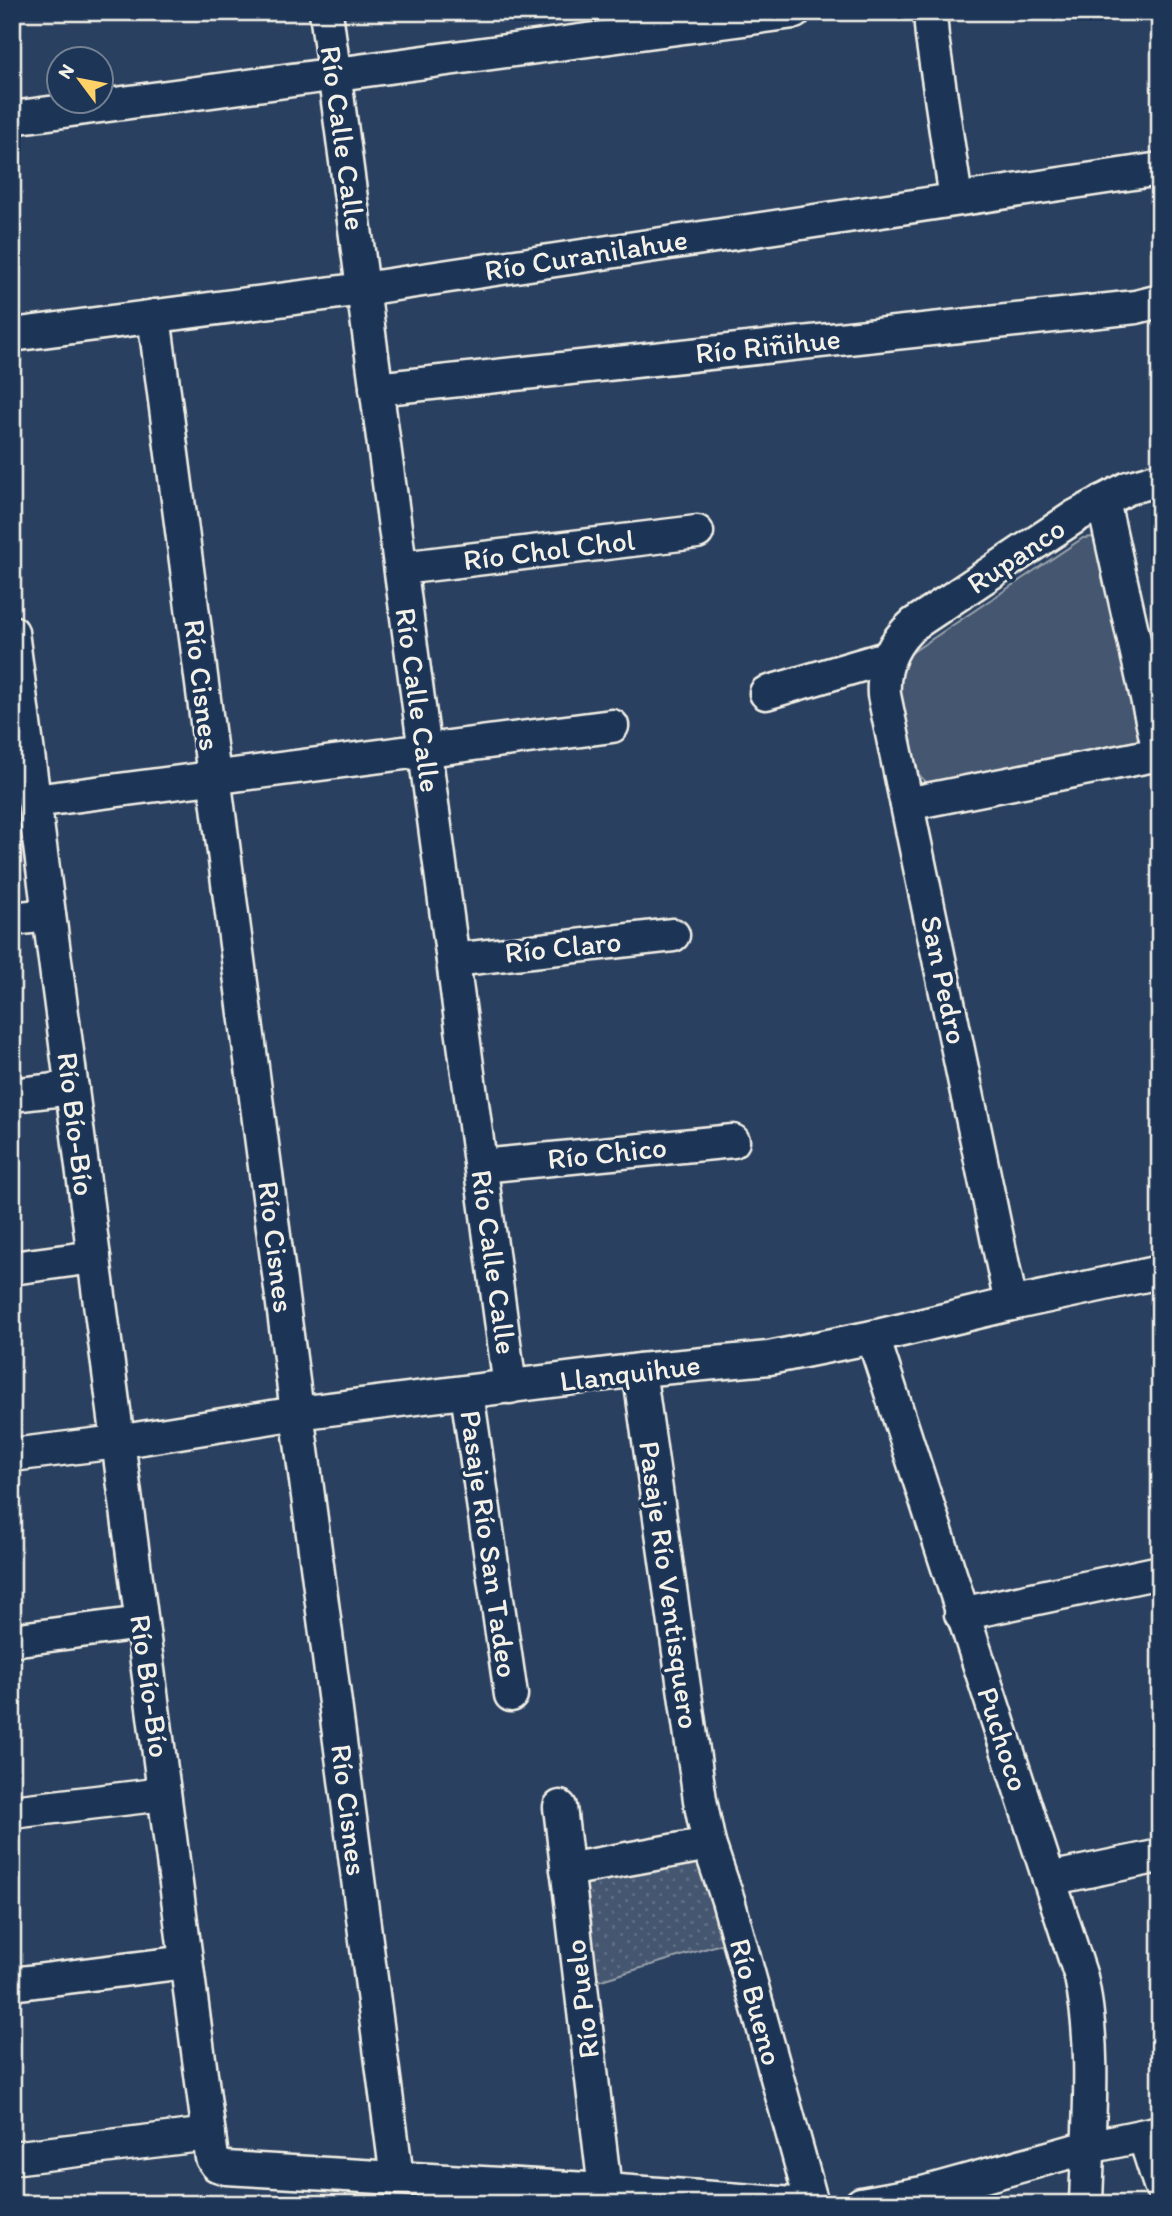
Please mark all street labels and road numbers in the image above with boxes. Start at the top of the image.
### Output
street label: Río Calle Calle [312,43,375,233]
street label: Río Curanilahue [482,220,690,289]
street label: Río Riñihue [694,319,842,372]
street label: Rupanco [960,509,1072,602]
street label: Río Chol Chol [461,521,637,578]
street label: Río Calle Calle [387,605,450,795]
street label: Río Cisnes [176,617,229,753]
street label: San Pedro [913,912,976,1048]
street label: Río Claro [503,922,623,971]
street label: Río Bío-Bío [49,1050,104,1198]
street label: Río Chico [545,1128,669,1177]
street label: Río Calle Calle [463,1167,526,1357]
street label: Río Cisnes [250,1179,303,1315]
street label: Llanquihue [557,1346,702,1399]
street label: Pasaje Río San Tadeo [452,1408,527,1680]
street label: Pasaje Río Ventisquero [631,1439,708,1731]
street label: Río Bío-Bío [122,1612,179,1760]
street label: Puchoco [969,1682,1038,1796]
street label: Río Cisnes [323,1742,376,1878]
street label: Río Bueno [722,1934,791,2069]
street label: Río Puelo [556,1937,607,2061]

